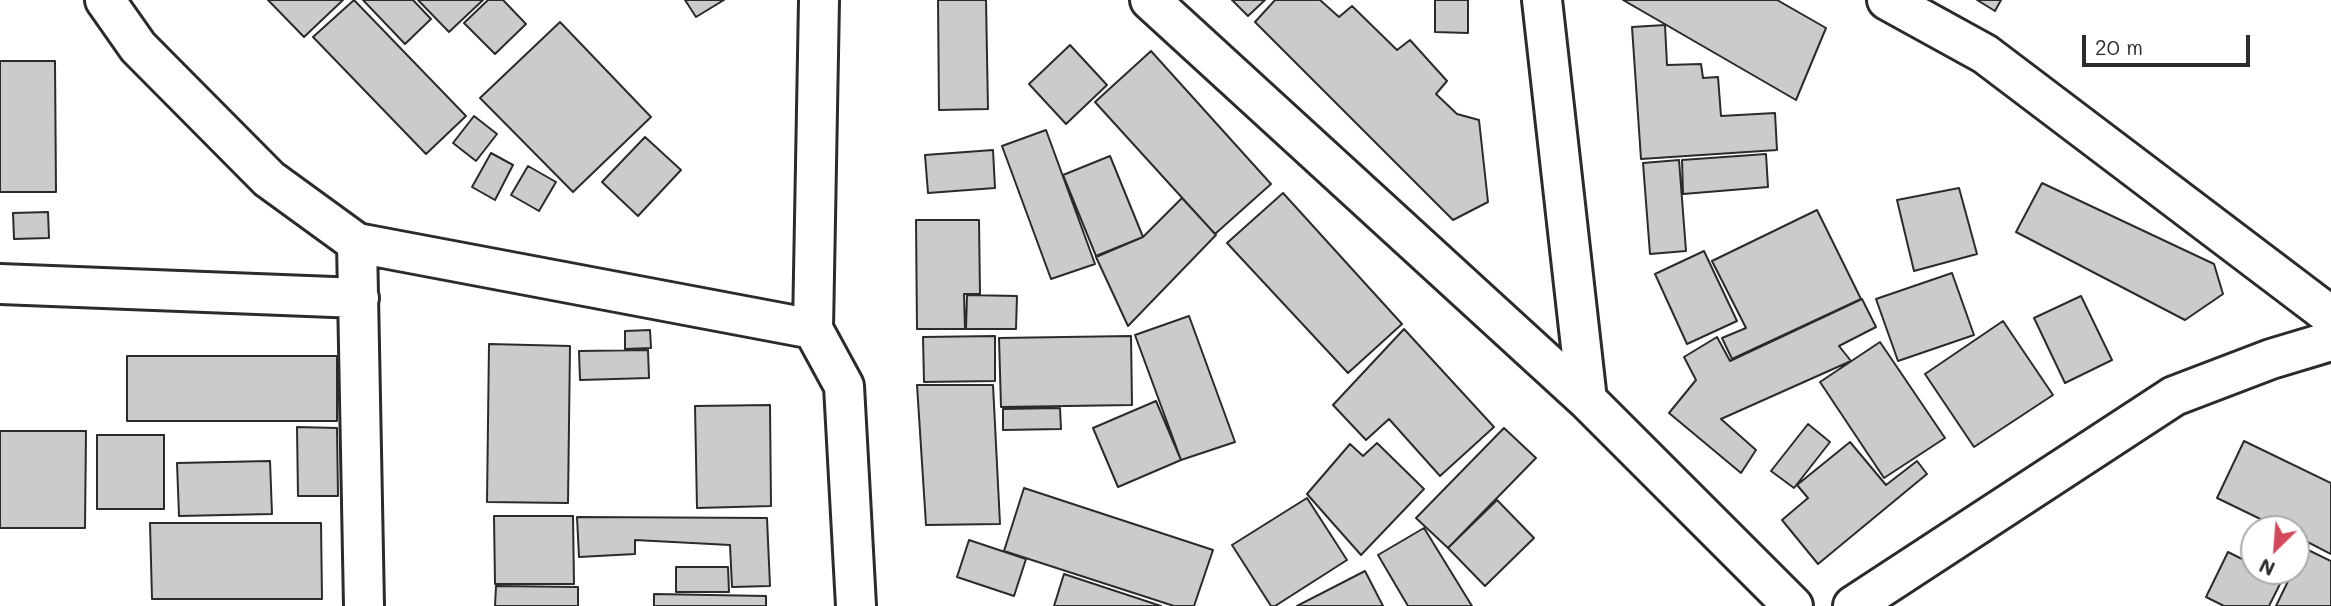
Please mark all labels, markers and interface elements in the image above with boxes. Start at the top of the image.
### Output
scale bar [2086,21,2254,65]
text: 20 m [2095,33,2143,60]
north arrow [2240,515,2310,585]
text: N [2255,553,2279,582]

